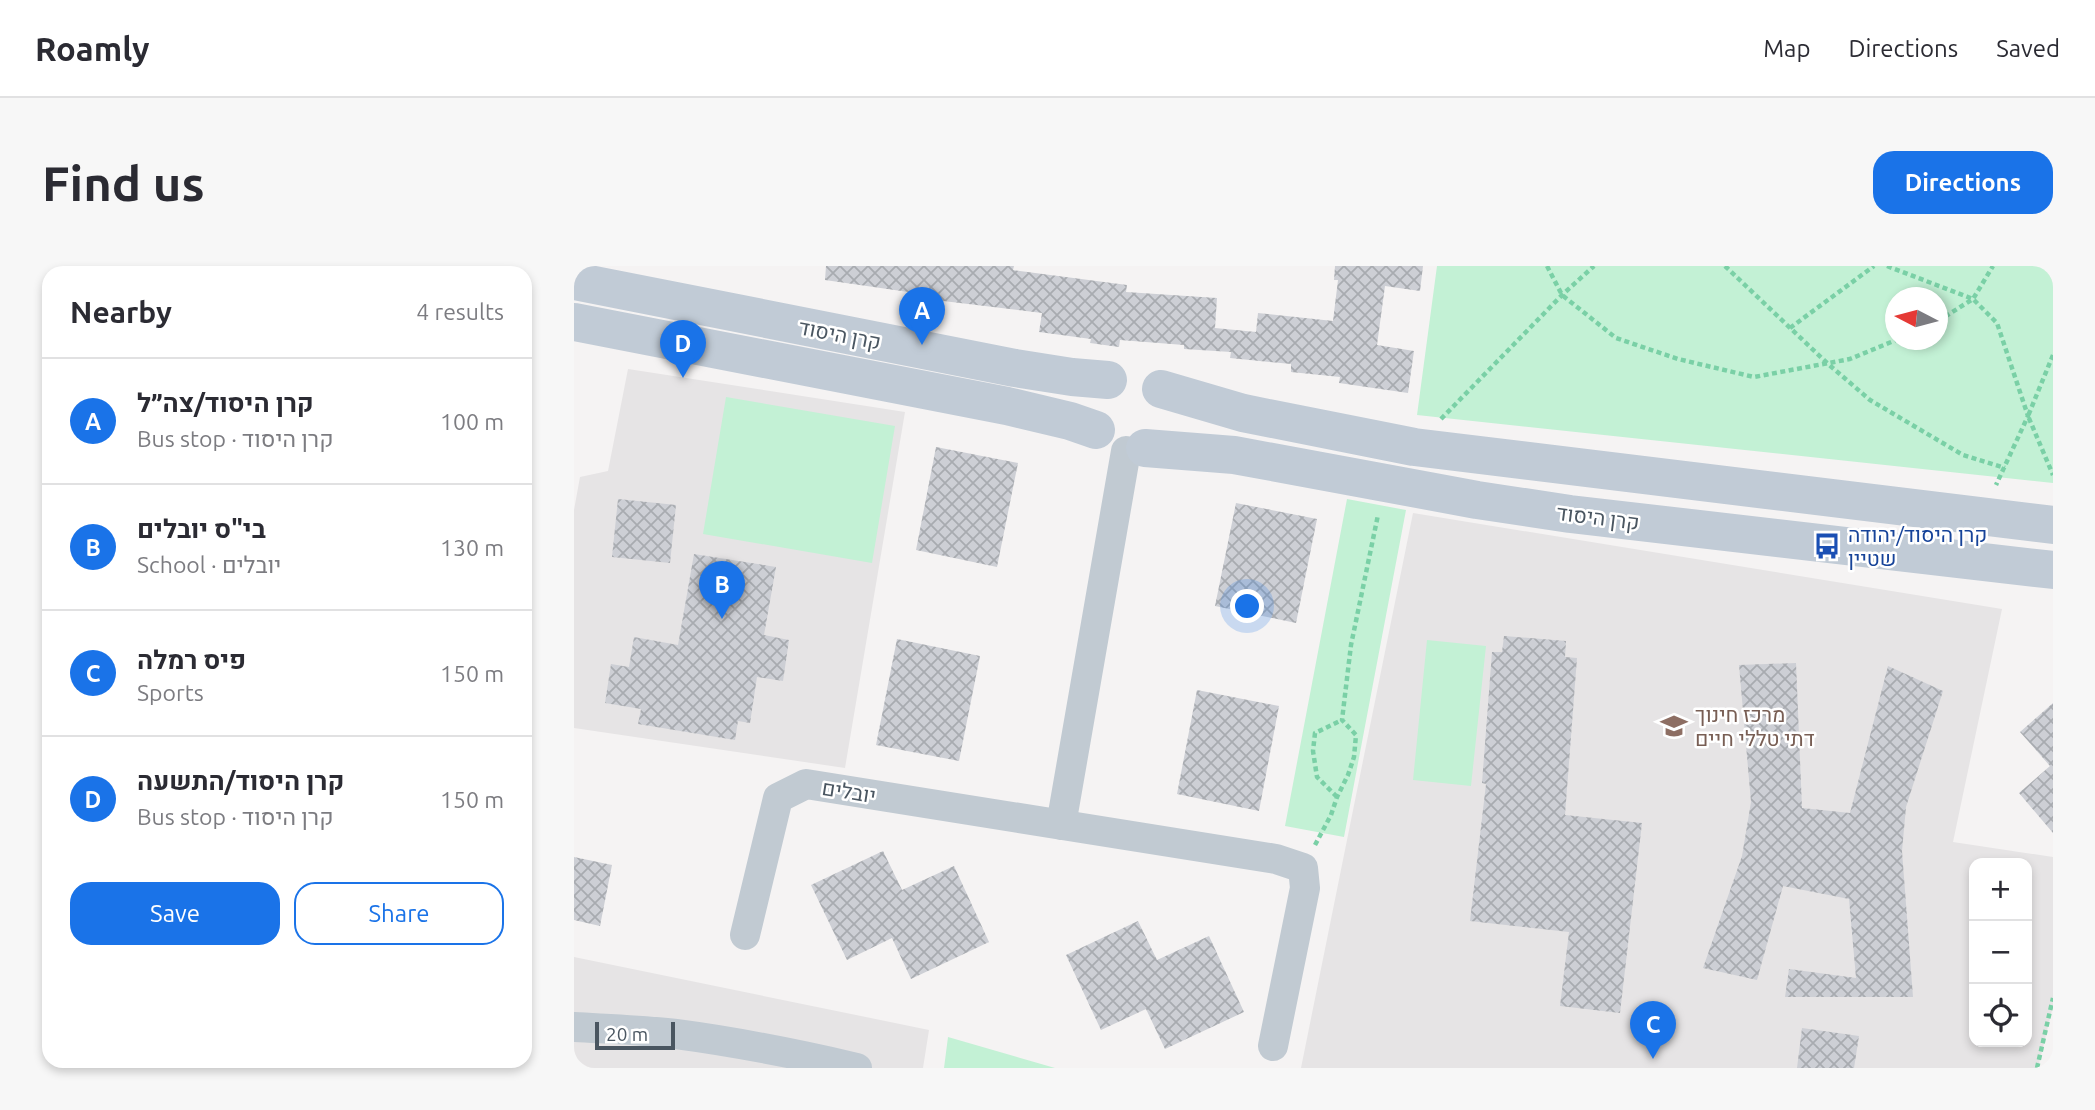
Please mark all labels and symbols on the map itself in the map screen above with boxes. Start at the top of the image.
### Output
pin: A [899,287,945,345]
north arrow [1885,287,1948,350]
street label: קרן היסוד [797,314,883,354]
pin: D [660,320,706,378]
street label: קרן היסוד [1555,500,1641,534]
place label: קרן היסוד/יהודה שטיין [1848,522,1987,570]
bus stop icon: קרן היסוד/יהודה שטיין [1812,531,1842,561]
pin: B [699,561,745,619]
your location [1230,589,1264,623]
place label: מרכז חינוך דתי טללי חיים [1695,702,1815,750]
school or university icon: מרכז חינוך דתי טללי חיים [1659,711,1689,741]
street label: יובלים [820,775,878,807]
pin: C [1630,1001,1676,1059]
scale bar [595,1019,676,1051]

